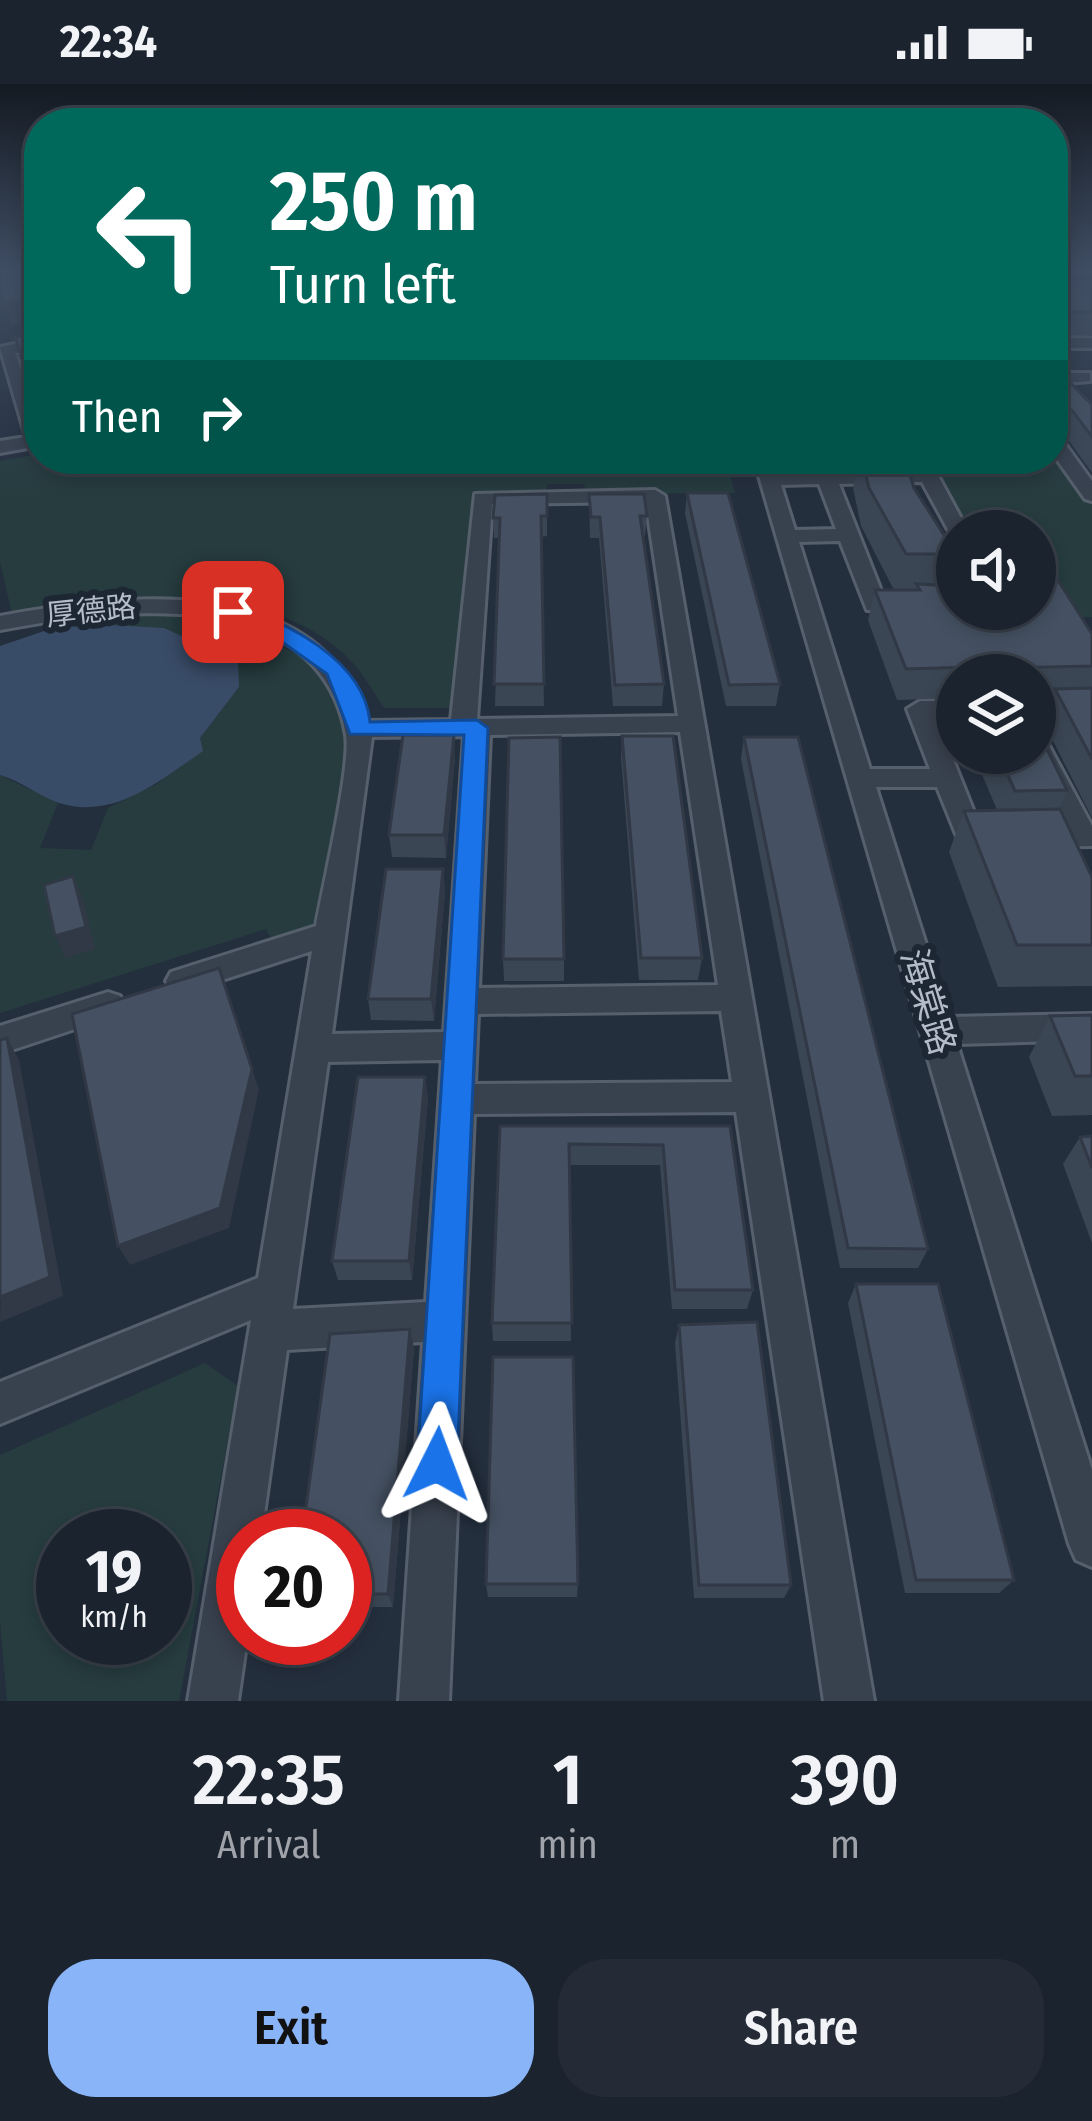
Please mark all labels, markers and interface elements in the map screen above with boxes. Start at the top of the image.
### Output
text: 22:34 [60,15,157,69]
text: 250 m [270,151,478,252]
icon: left [72,156,228,312]
text: Turn left [270,253,456,317]
icon: right [187,384,253,450]
text: Then [72,390,163,444]
map controls [936,510,1056,774]
button: sound [936,510,1056,630]
pin [182,561,284,663]
icon: arrive [200,579,266,645]
street label: 厚德路 [44,588,138,634]
button: layers [936,654,1056,774]
street label: 海棠路 [891,944,965,1060]
position arrow [374,1401,500,1527]
speed limit sign: 20 [216,1509,372,1665]
text: 19 [86,1536,142,1608]
text: km/h [81,1599,147,1635]
text: 22:35 [193,1737,345,1823]
text: 1 [553,1737,583,1823]
text: 390 [791,1737,899,1823]
text: Arrival [217,1822,320,1868]
text: min [538,1822,598,1868]
text: m [830,1822,860,1868]
button: Exit [48,1959,534,2097]
button: Share [558,1959,1044,2097]

